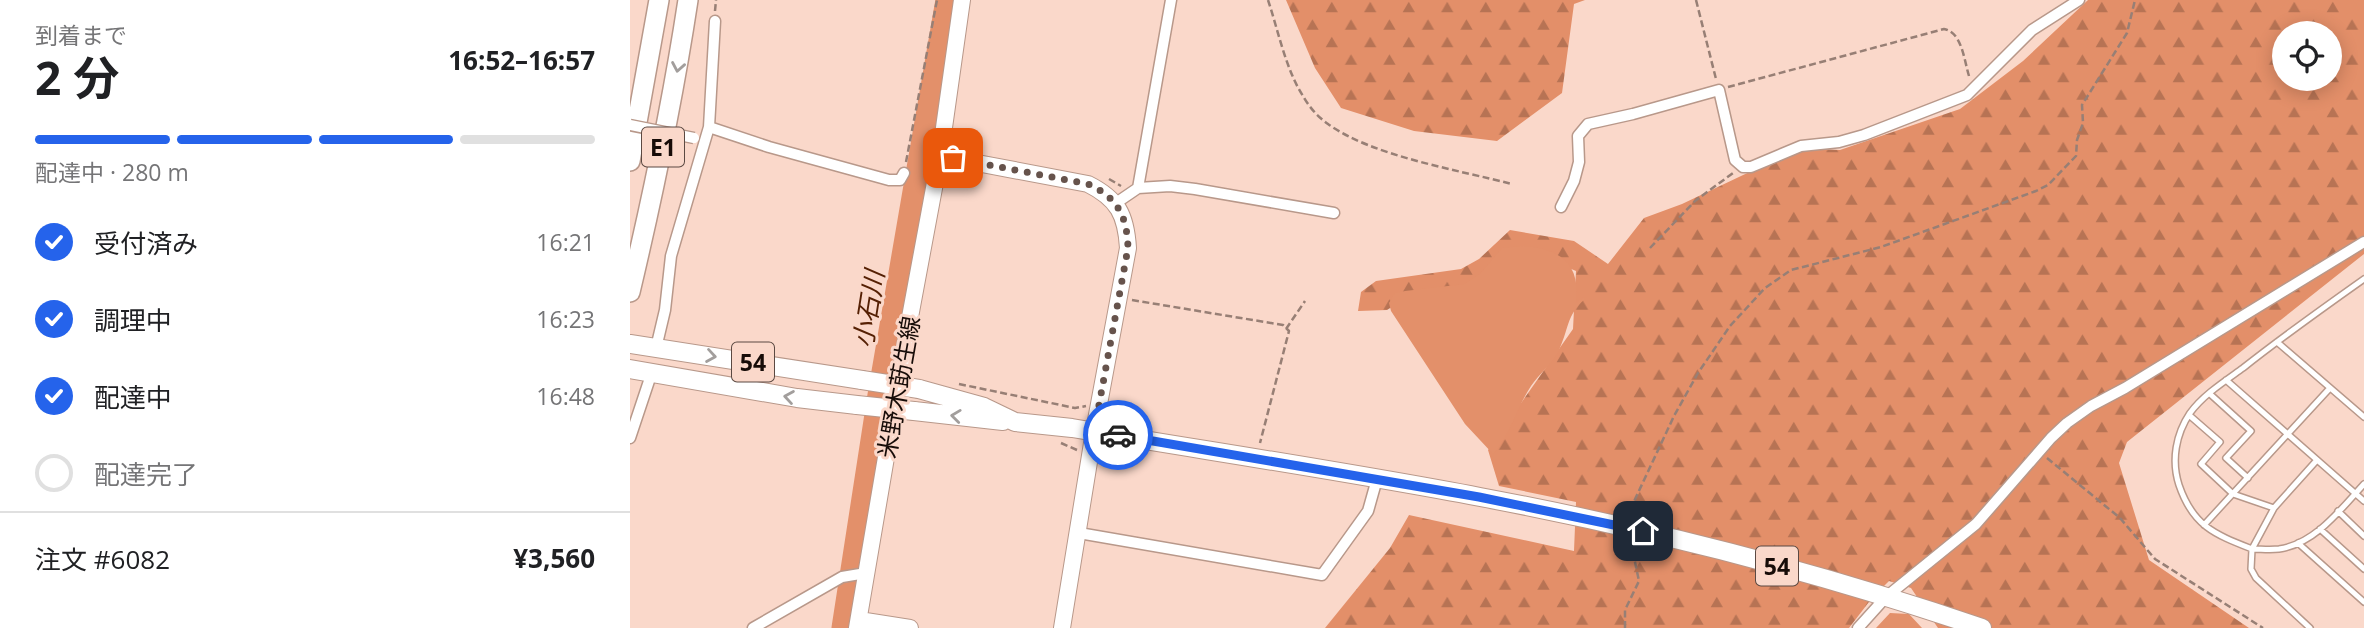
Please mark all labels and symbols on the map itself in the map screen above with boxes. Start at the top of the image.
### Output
one-way arrow [671,61,686,73]
road number: E1 [642,128,684,166]
pin [923,128,983,188]
water label: 小石川 [844,265,892,350]
street label: 米野木莇生線 [869,313,927,461]
road number: 54 [732,342,774,382]
one-way arrow [705,348,717,363]
one-way arrow [783,390,795,405]
courier [1083,400,1153,470]
one-way arrow [950,409,962,424]
pin [1613,501,1673,561]
road number: 54 [1756,546,1798,586]

